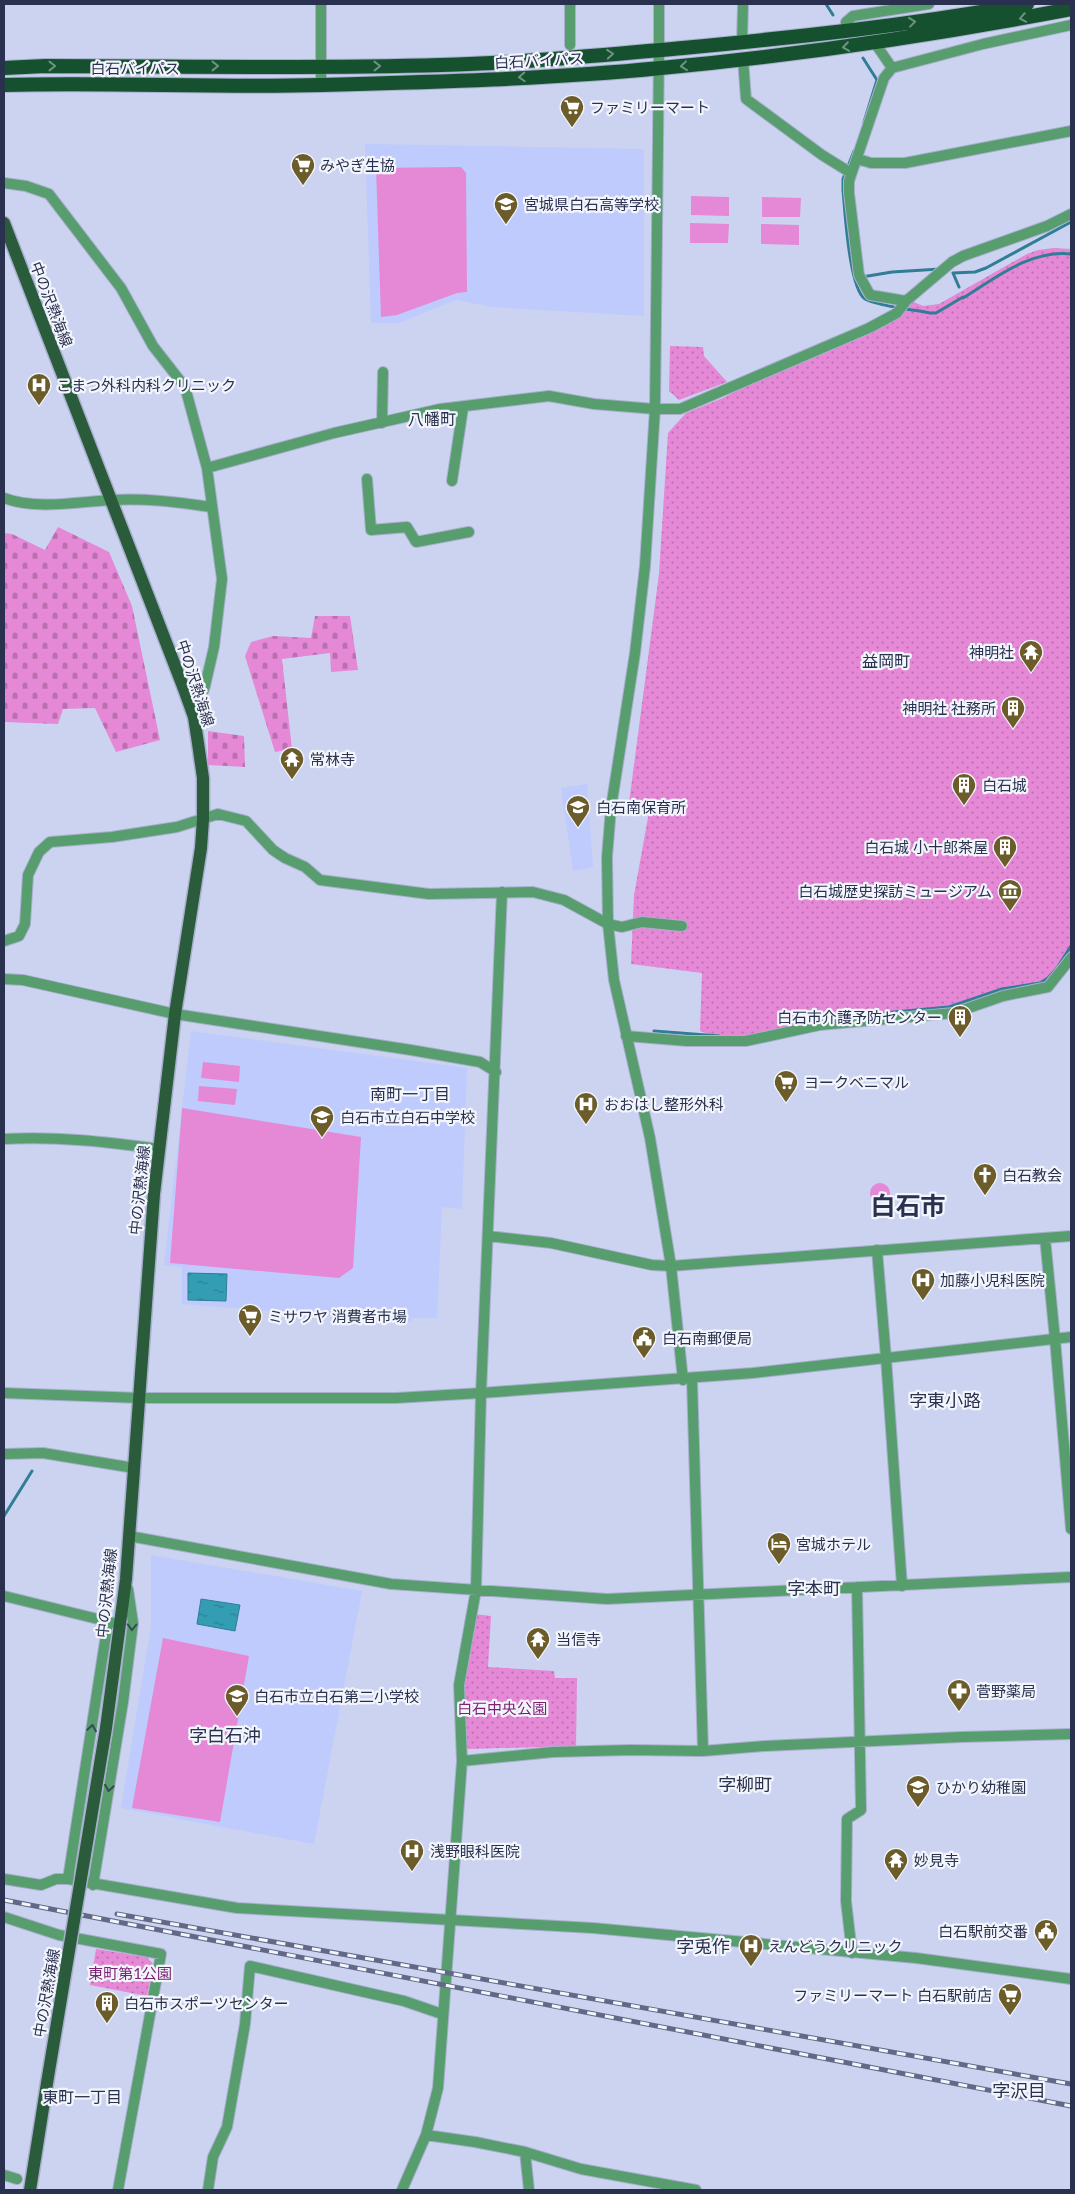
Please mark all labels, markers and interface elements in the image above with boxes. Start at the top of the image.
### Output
one-way arrow [1019,12,1028,22]
one-way arrow [908,17,916,28]
one-way arrow [841,41,849,52]
street label: 白石バイパス [494,49,584,71]
one-way arrow [606,49,614,60]
street label: 白石バイパス [90,59,180,77]
one-way arrow [680,60,688,71]
one-way arrow [49,61,57,71]
one-way arrow [212,61,219,71]
one-way arrow [374,61,382,71]
one-way arrow [518,72,526,83]
supermarket icon: ファミリーマート [559,94,585,128]
place label: ファミリーマート [590,98,710,116]
supermarket icon: みやぎ生協 [290,152,316,186]
place label: みやぎ生協 [320,156,395,174]
school or university icon: 宮城県白石高等学校 [493,191,519,225]
place label: 宮城県白石高等学校 [524,195,659,213]
street label: 中の沢熱海線 [27,259,77,349]
hospital icon: こまつ外科内科クリニック [26,372,52,406]
place label: こまつ外科内科クリニック [56,376,236,394]
district label: 八幡町 [408,409,456,428]
street label: 中の沢熱海線 [174,637,218,729]
temple icon: 神明社 [1018,639,1044,673]
place label: 神明社 [969,643,1014,661]
district label: 益岡町 [862,651,910,670]
building icon: 神明社 社務所 [1000,695,1026,729]
place label: 神明社 社務所 [902,699,996,717]
temple icon: 常林寺 [279,746,305,780]
place label: 常林寺 [310,750,355,768]
building icon: 白石城 [951,772,977,806]
place label: 白石城 [982,776,1027,794]
school or university icon: 白石南保育所 [565,794,591,828]
place label: 白石南保育所 [596,798,686,816]
building icon: 白石城 小十郎茶屋 [992,834,1018,868]
place label: 白石城 小十郎茶屋 [864,838,988,856]
museum icon: 白石城歴史探訪ミュージアム [997,878,1023,912]
place label: 白石城歴史探訪ミュージアム [798,882,992,900]
building icon: 白石市介護予防センター [947,1004,973,1038]
place label: 白石市介護予防センター [777,1008,942,1026]
supermarket icon: ヨークベニマル [773,1069,799,1103]
place label: ヨークベニマル [804,1073,909,1091]
district label: 南町一丁目 [370,1084,450,1103]
hospital icon: おおはし整形外科 [573,1091,599,1125]
place label: おおはし整形外科 [604,1095,724,1113]
school or university icon: 白石市立白石中学校 [309,1104,335,1138]
place label: 白石市立白石中学校 [340,1108,475,1126]
street label: 中の沢熱海線 [125,1144,153,1236]
church icon: 白石教会 [972,1162,998,1196]
place label: 白石教会 [1002,1166,1062,1184]
district label: 白石市 [870,1190,946,1220]
hospital icon: 加藤小児科医院 [910,1267,936,1301]
place label: 加藤小児科医院 [940,1271,1045,1289]
supermarket icon: ミサワヤ 消費者市場 [237,1303,263,1337]
place label: ミサワヤ 消費者市場 [268,1307,407,1325]
public building icon: 白石南郵便局 [631,1325,657,1359]
place label: 白石南郵便局 [662,1329,752,1347]
district label: 字東小路 [909,1389,981,1411]
hotel icon: 宮城ホテル [766,1531,792,1565]
place label: 宮城ホテル [796,1535,871,1553]
street label: 中の沢熱海線 [92,1547,120,1639]
district label: 字本町 [787,1577,841,1599]
one-way arrow [126,1623,137,1631]
temple icon: 当信寺 [525,1626,551,1660]
place label: 当信寺 [556,1630,601,1648]
pharmacy icon: 菅野薬局 [946,1678,972,1712]
place label: 菅野薬局 [976,1682,1036,1700]
school or university icon: 白石市立白石第二小学校 [224,1683,250,1717]
place label: 白石市立白石第二小学校 [254,1687,419,1705]
park label: 白石中央公園 [457,1699,547,1717]
one-way arrow [86,1723,96,1732]
district label: 字白石沖 [189,1724,261,1746]
district label: 字柳町 [718,1773,772,1795]
school or university icon: ひかり幼稚園 [905,1774,931,1808]
place label: ひかり幼稚園 [936,1778,1026,1796]
one-way arrow [104,1784,115,1792]
hospital icon: 浅野眼科医院 [399,1838,425,1872]
place label: 浅野眼科医院 [430,1842,520,1860]
temple icon: 妙見寺 [883,1847,909,1881]
place label: 妙見寺 [914,1851,959,1869]
public building icon: 白石駅前交番 [1033,1918,1059,1952]
place label: 白石駅前交番 [938,1922,1028,1940]
hospital icon: えんどうクリニック [738,1933,764,1967]
district label: 字兎作 [676,1935,730,1957]
place label: えんどうクリニック [768,1937,903,1955]
street label: 中の沢熱海線 [29,1947,63,2039]
park label: 東町第1公園 [88,1964,172,1982]
supermarket icon: ファミリーマート 白石駅前店 [997,1982,1023,2016]
place label: ファミリーマート 白石駅前店 [793,1986,992,2004]
building icon: 白石市スポーツセンター [94,1990,120,2024]
place label: 白石市スポーツセンター [124,1994,289,2012]
district label: 字沢目 [992,2079,1046,2101]
district label: 東町一丁目 [42,2087,122,2106]

